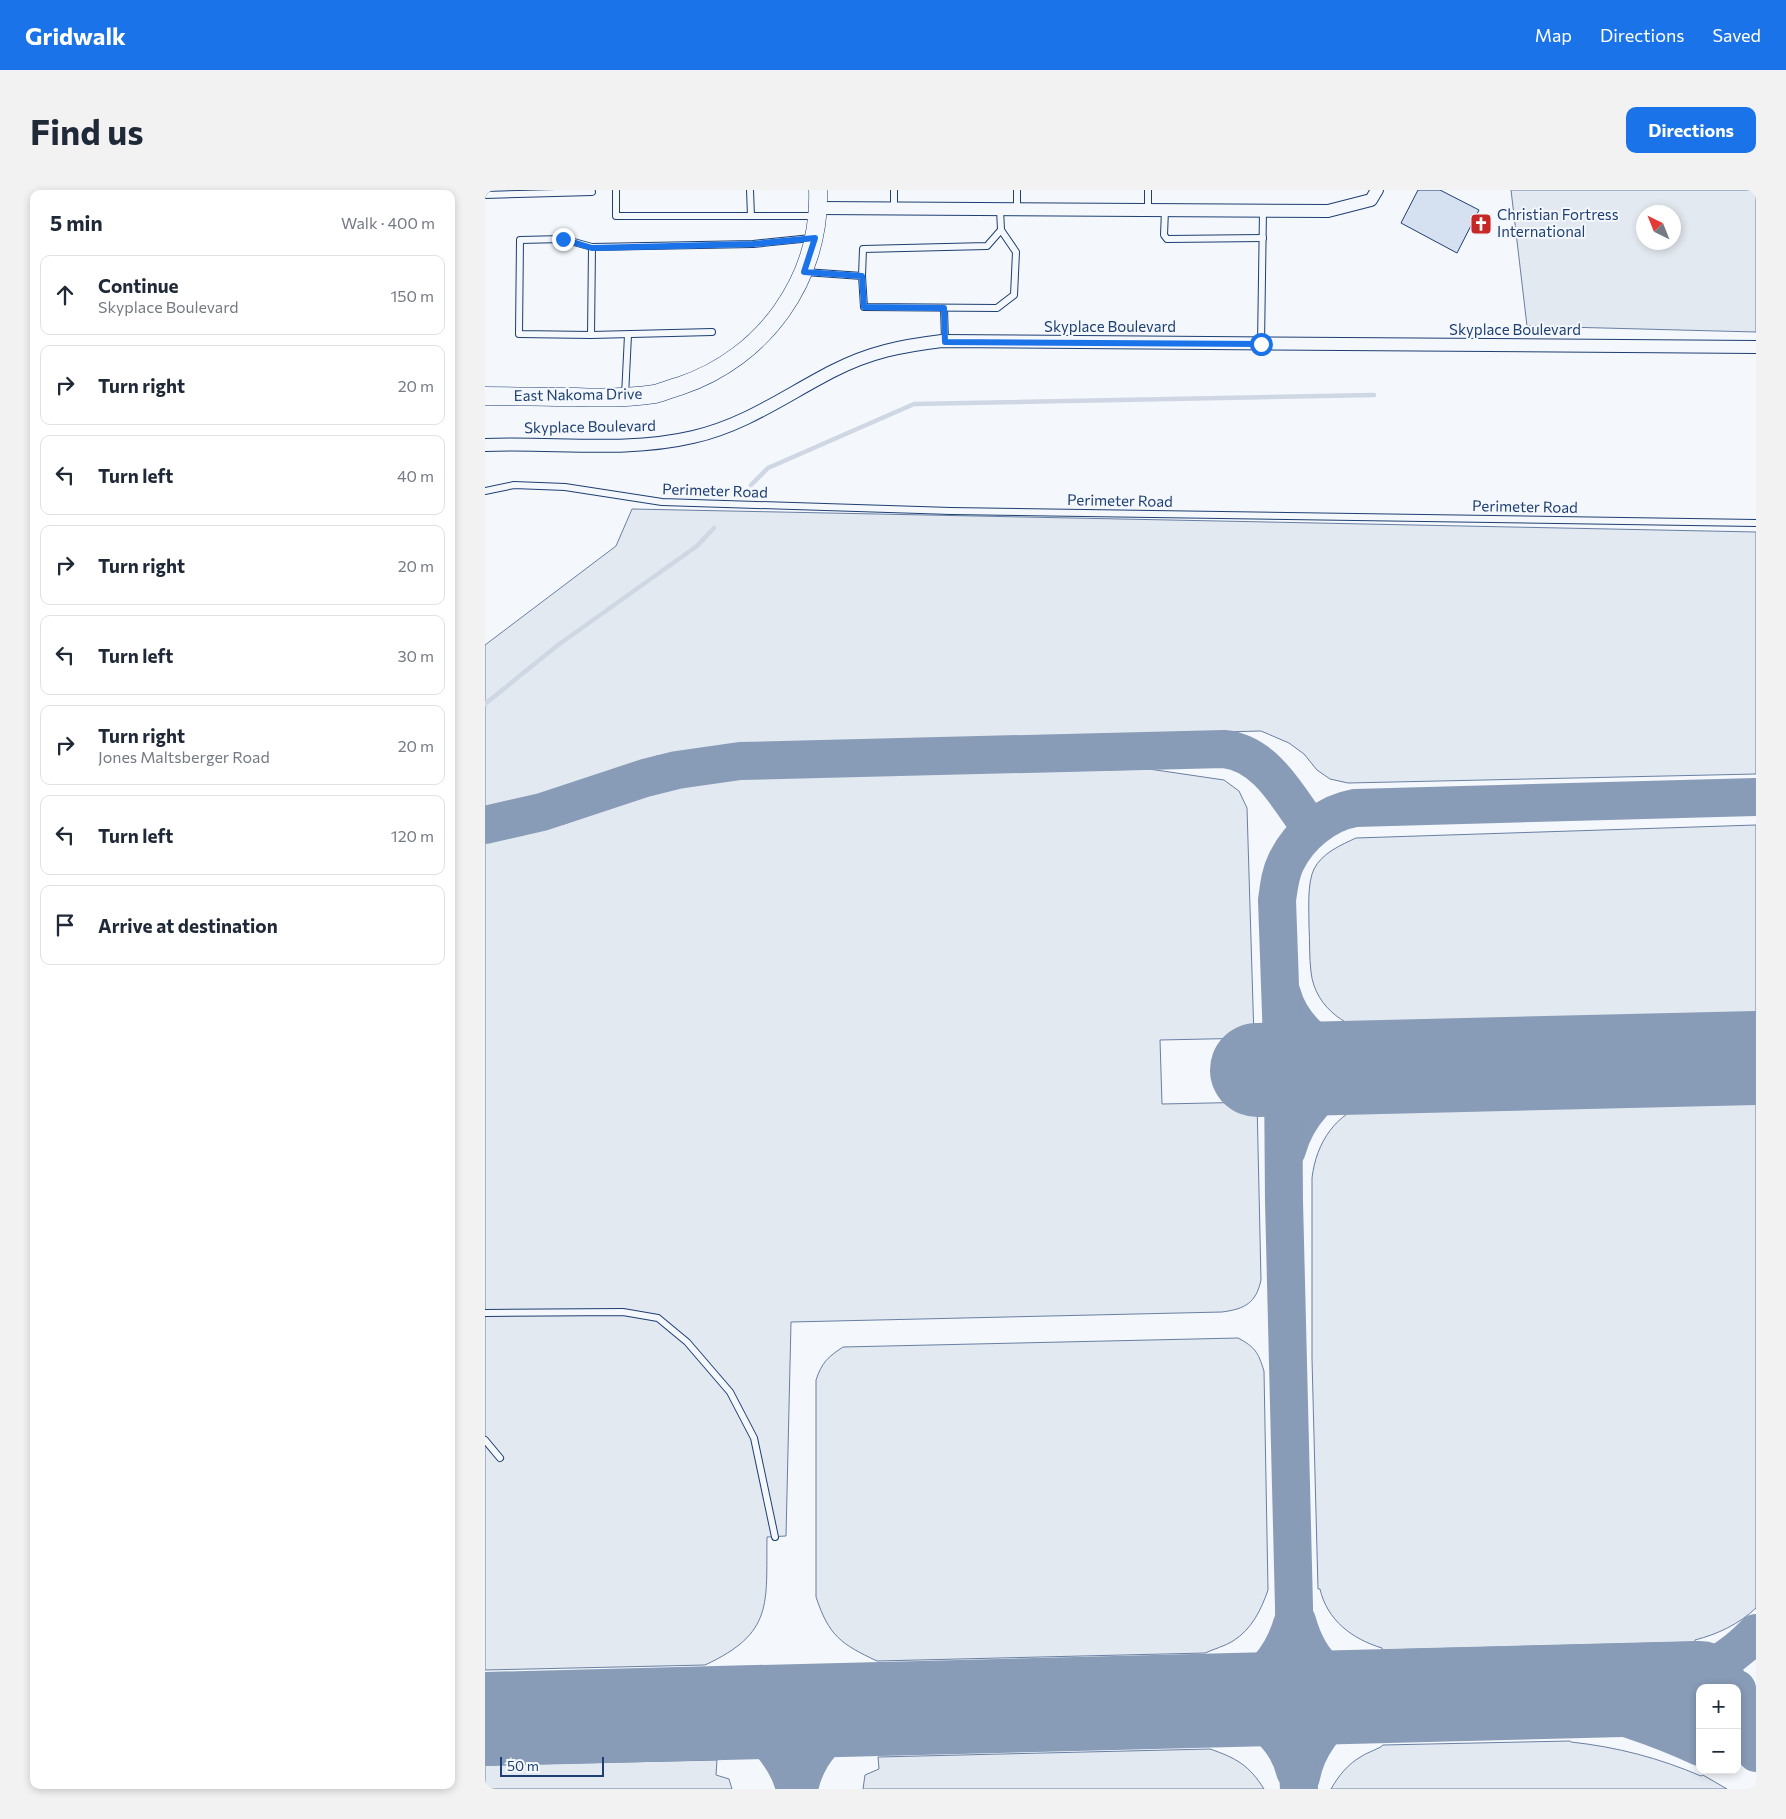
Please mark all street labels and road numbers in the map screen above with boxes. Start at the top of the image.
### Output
street label: Skyplace Boulevard [1044,317,1176,335]
street label: Skyplace Boulevard [1449,320,1581,338]
street label: East Nakoma Drive [514,384,642,404]
street label: Skyplace Boulevard [524,416,656,436]
street label: Perimeter Road [662,479,768,501]
street label: Perimeter Road [1067,490,1173,510]
street label: Perimeter Road [1472,496,1578,516]

